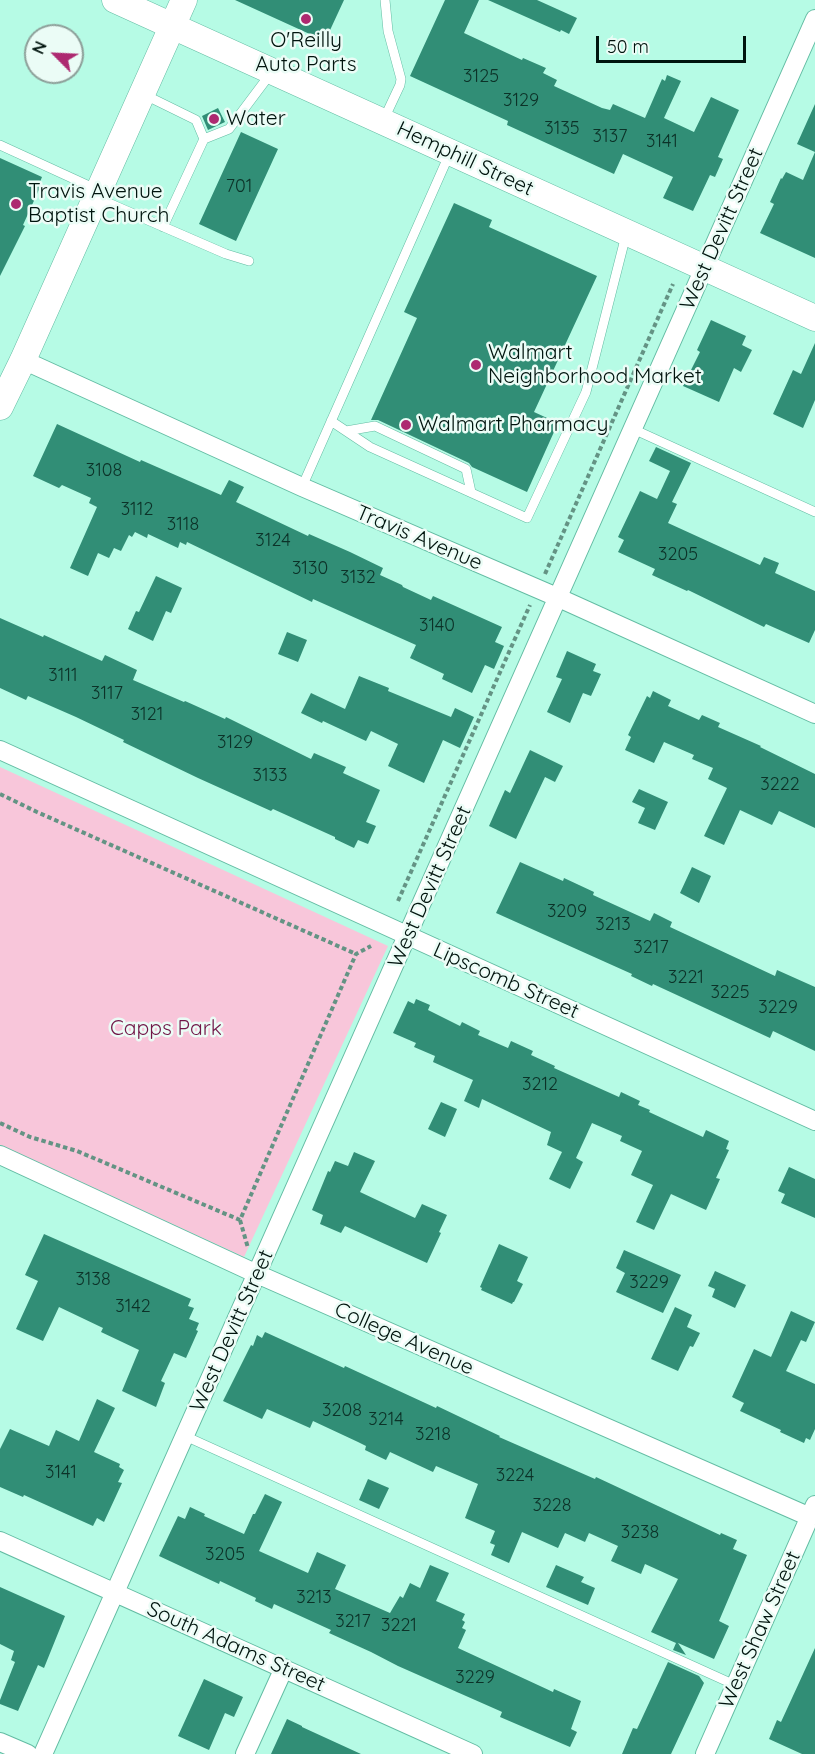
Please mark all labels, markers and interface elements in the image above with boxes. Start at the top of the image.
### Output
marker: O'Reilly Auto Parts [299,12,313,26]
north arrow [24,24,84,84]
scale bar [599,24,749,62]
place label: O'Reilly Auto Parts [255,28,357,78]
text: 50 m [607,35,649,58]
text: N [28,38,51,57]
house number: 3125 [463,66,499,88]
house number: 3129 [503,90,539,112]
place label: Water [226,106,286,132]
marker: Water [207,112,221,126]
street label: Hemphill Street [393,116,537,202]
house number: 3135 [544,118,580,140]
house number: 3137 [593,126,627,148]
house number: 3141 [646,131,678,153]
street label: West Devitt Street [675,144,769,314]
house number: 701 [226,176,252,198]
place label: Travis Avenue Baptist Church [28,179,169,229]
marker: Travis Avenue Baptist Church [9,197,23,211]
place label: Walmart Neighborhood Market [488,340,702,390]
marker: Walmart Neighborhood Market [469,358,483,372]
place label: Walmart Pharmacy [418,412,608,438]
marker: Walmart Pharmacy [399,418,413,432]
house number: 3108 [86,460,122,482]
house number: 3112 [121,499,153,521]
street label: Travis Avenue [352,500,486,576]
house number: 3118 [167,514,199,536]
house number: 3124 [255,530,291,552]
house number: 3205 [658,544,698,566]
house number: 3130 [292,558,328,580]
house number: 3132 [340,567,376,589]
house number: 3140 [419,615,455,637]
house number: 3111 [48,665,78,687]
house number: 3117 [91,683,123,705]
house number: 3121 [131,704,163,726]
house number: 3129 [217,732,253,754]
house number: 3133 [253,765,287,787]
house number: 3222 [760,774,800,796]
street label: West Devitt Street [383,802,477,972]
house number: 3209 [547,901,587,923]
house number: 3213 [595,914,631,936]
house number: 3217 [633,937,669,959]
street label: Lipscomb Street [429,938,583,1024]
house number: 3221 [668,967,704,989]
house number: 3225 [710,982,750,1004]
house number: 3229 [758,997,798,1019]
park label: Capps Park [110,1016,222,1042]
house number: 3212 [522,1074,558,1096]
street label: West Devitt Street [185,1246,279,1416]
house number: 3138 [75,1269,111,1291]
house number: 3229 [629,1272,669,1294]
house number: 3142 [115,1296,151,1318]
street label: College Avenue [330,1297,478,1381]
house number: 3208 [322,1400,362,1422]
house number: 3214 [368,1409,404,1431]
house number: 3218 [415,1424,451,1446]
house number: 3141 [45,1462,77,1484]
house number: 3224 [496,1465,534,1487]
house number: 3228 [532,1495,572,1517]
house number: 3238 [621,1522,659,1544]
house number: 3205 [205,1544,245,1566]
street label: West Shaw Street [714,1547,806,1713]
house number: 3213 [296,1587,332,1609]
street label: South Adams Street [143,1596,329,1698]
house number: 3217 [335,1611,371,1633]
house number: 3221 [381,1615,417,1637]
house number: 3229 [455,1667,495,1689]

